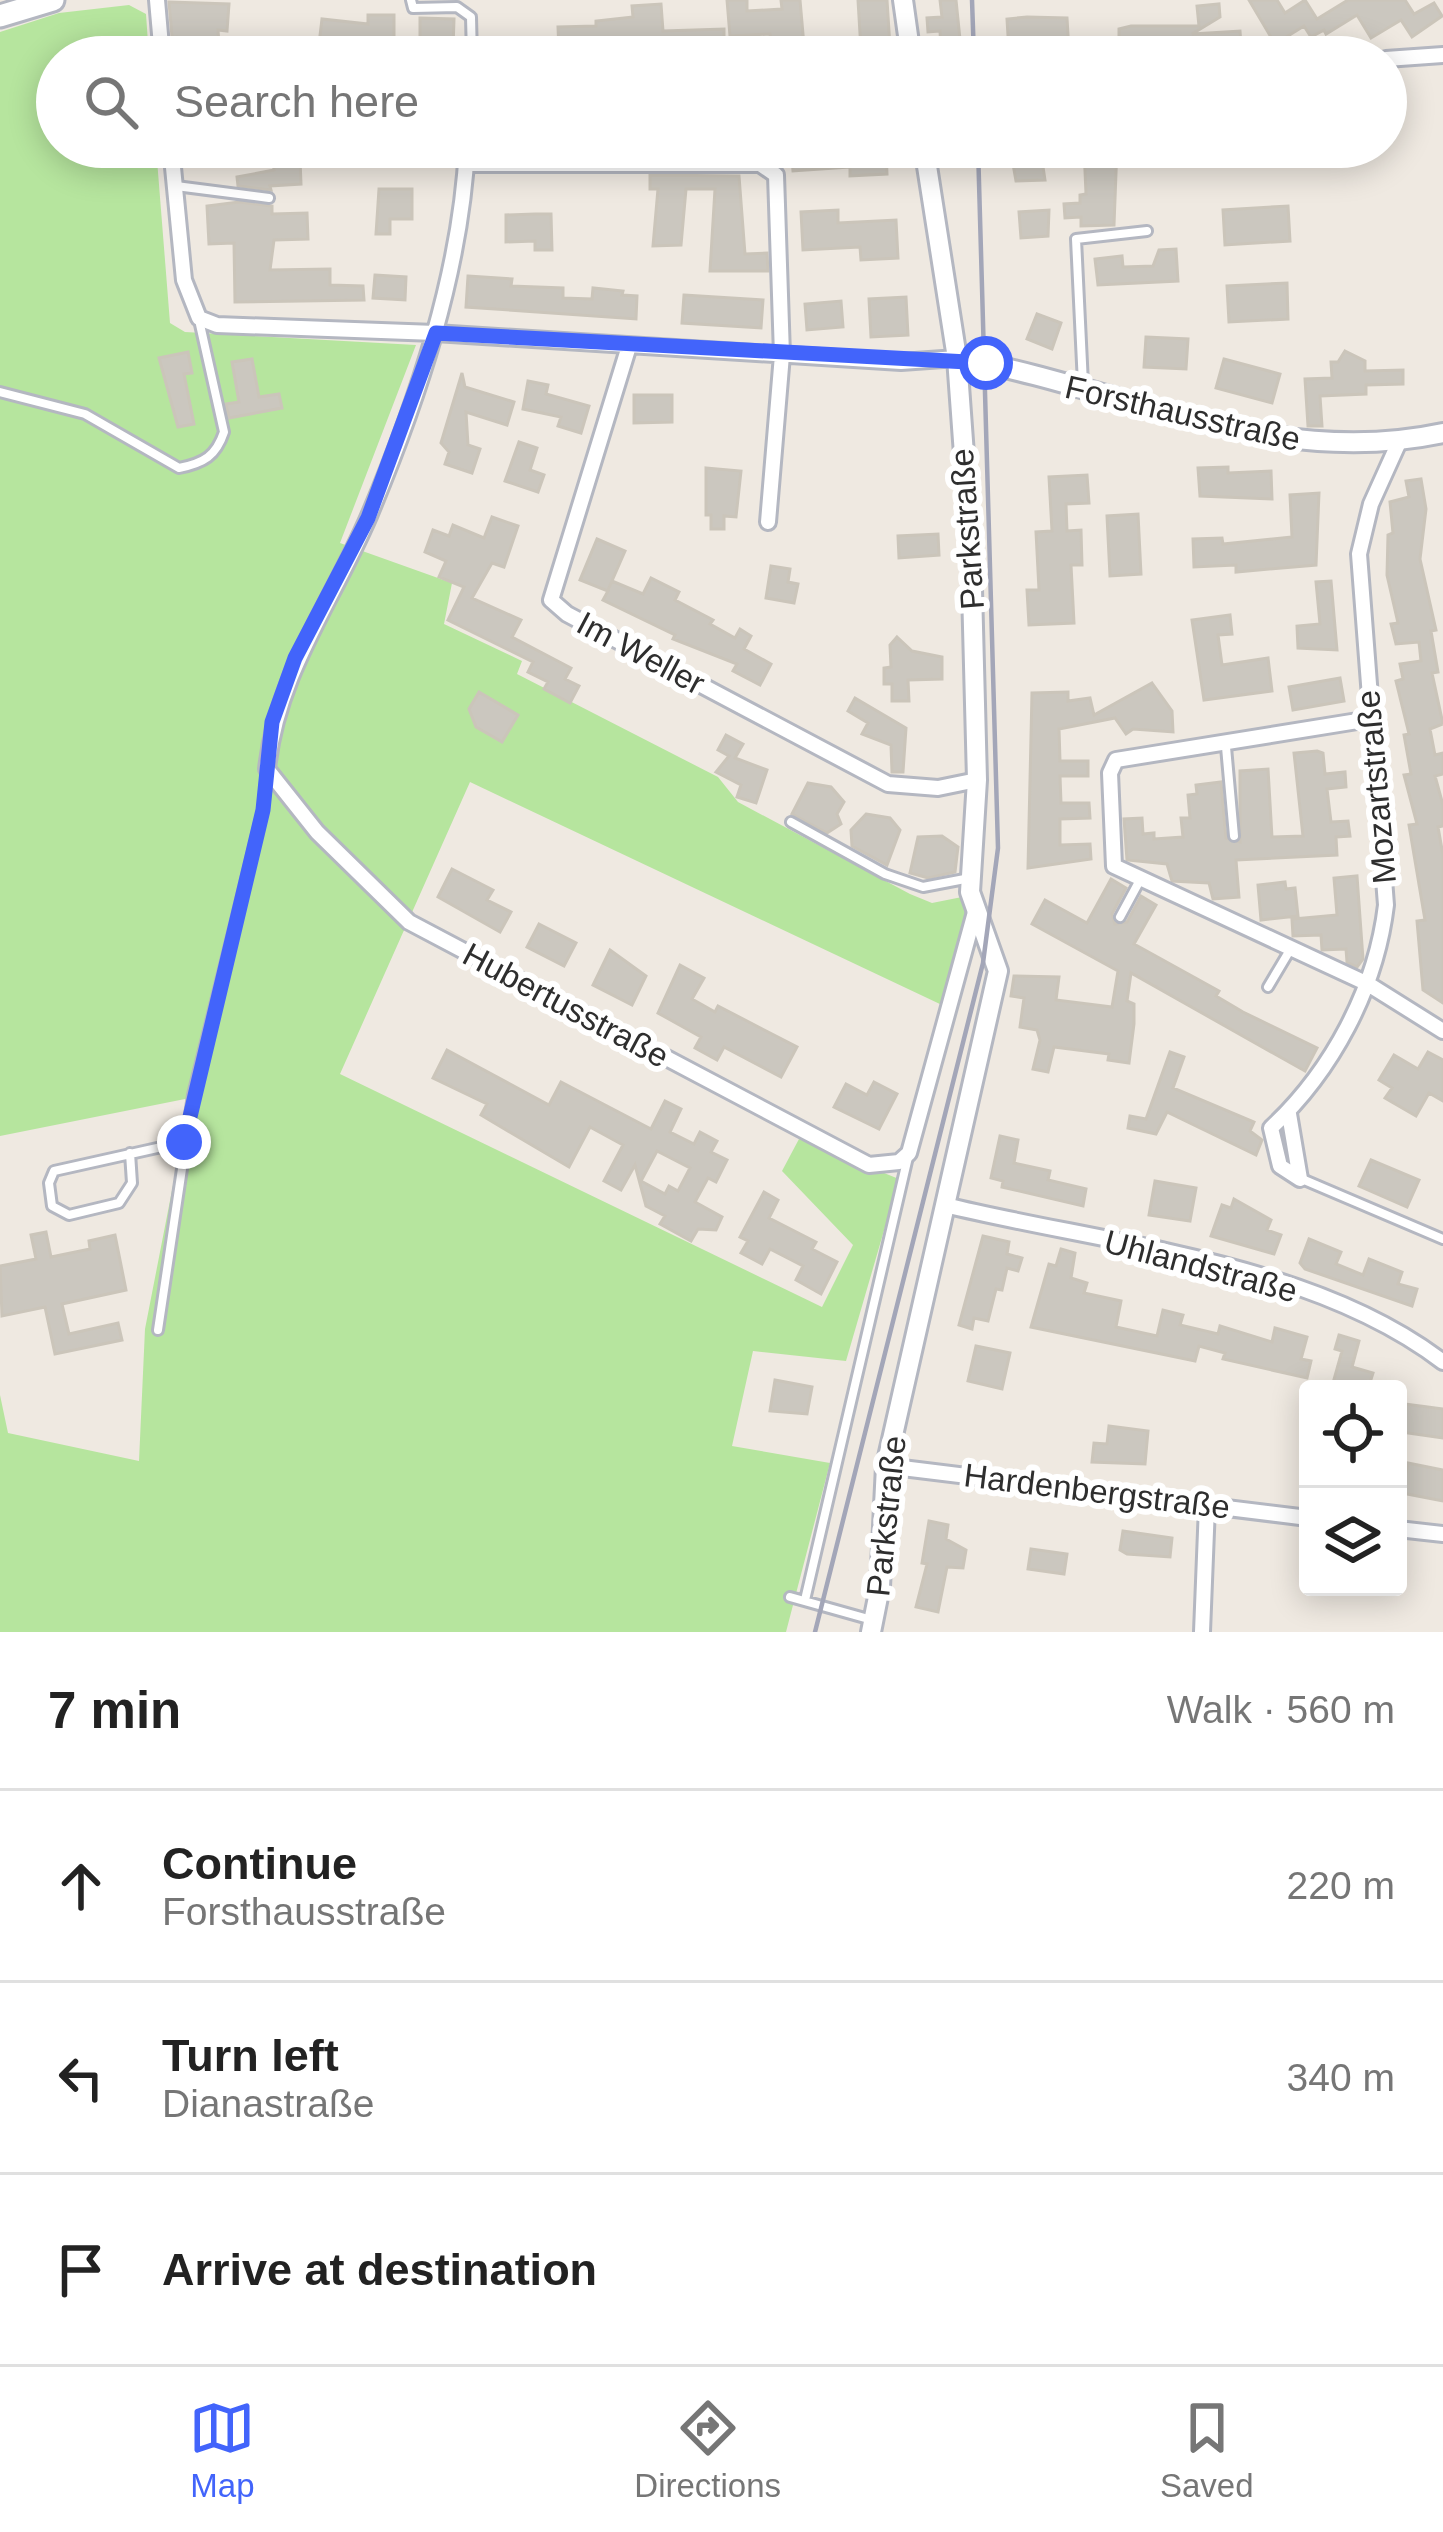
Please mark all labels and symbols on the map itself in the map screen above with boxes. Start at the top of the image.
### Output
route start [959,336,1013,390]
street label: Forsthausstraße [1062,368,1304,458]
street label: Parkstraße [943,447,991,611]
street label: Im Weller [571,604,711,702]
street label: Mozartstraße [1349,689,1403,885]
street label: Hubertusstraße [457,935,675,1075]
route end [157,1115,211,1169]
street label: Uhlandstraße [1101,1222,1301,1310]
street label: Parkstraße [859,1434,913,1598]
street label: Hardenbergstraße [962,1456,1232,1526]

